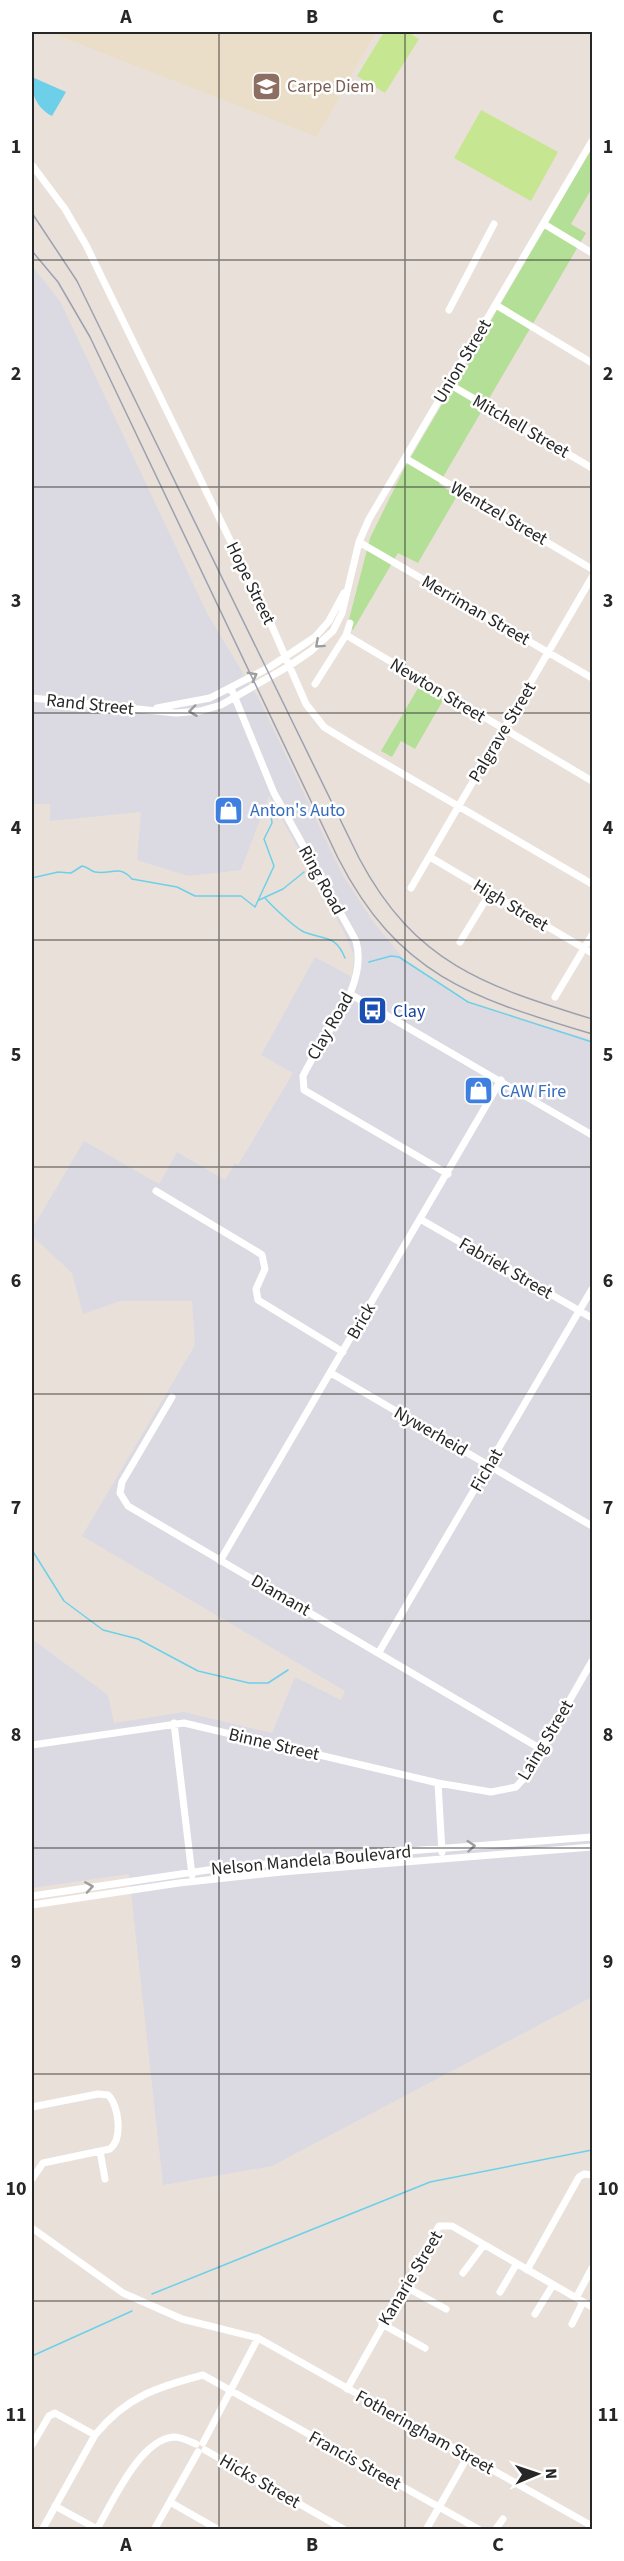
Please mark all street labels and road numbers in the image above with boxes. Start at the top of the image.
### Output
street label: Union Street [427,314,497,408]
street label: Mitchell Street [468,389,574,464]
street label: Wentzel Street [445,475,552,551]
street label: Hope Street [220,538,281,629]
street label: Merriman Street [417,569,535,652]
street label: Newton Street [385,652,490,729]
street label: Palgrave Street [463,677,542,787]
street label: Rand Street [45,687,135,722]
street label: Ring Road [292,841,351,919]
street label: High Street [468,873,553,938]
street label: Clay Road [301,988,360,1065]
street label: Fabriek Street [454,1231,557,1305]
street label: Brick [341,1298,382,1344]
street label: Nywerheid [389,1400,472,1463]
street label: Fichat [464,1444,509,1497]
street label: Diamant [247,1568,315,1622]
street label: Laing Street [512,1695,579,1785]
street label: Binne Street [226,1722,322,1767]
street label: Nelson Mandela Boulevard [210,1839,412,1882]
street label: Kanarie Street [372,2226,449,2330]
street label: Fotheringham Street [351,2384,499,2481]
street label: Francis Street [304,2425,405,2496]
street label: Hicks Street [215,2448,305,2515]

